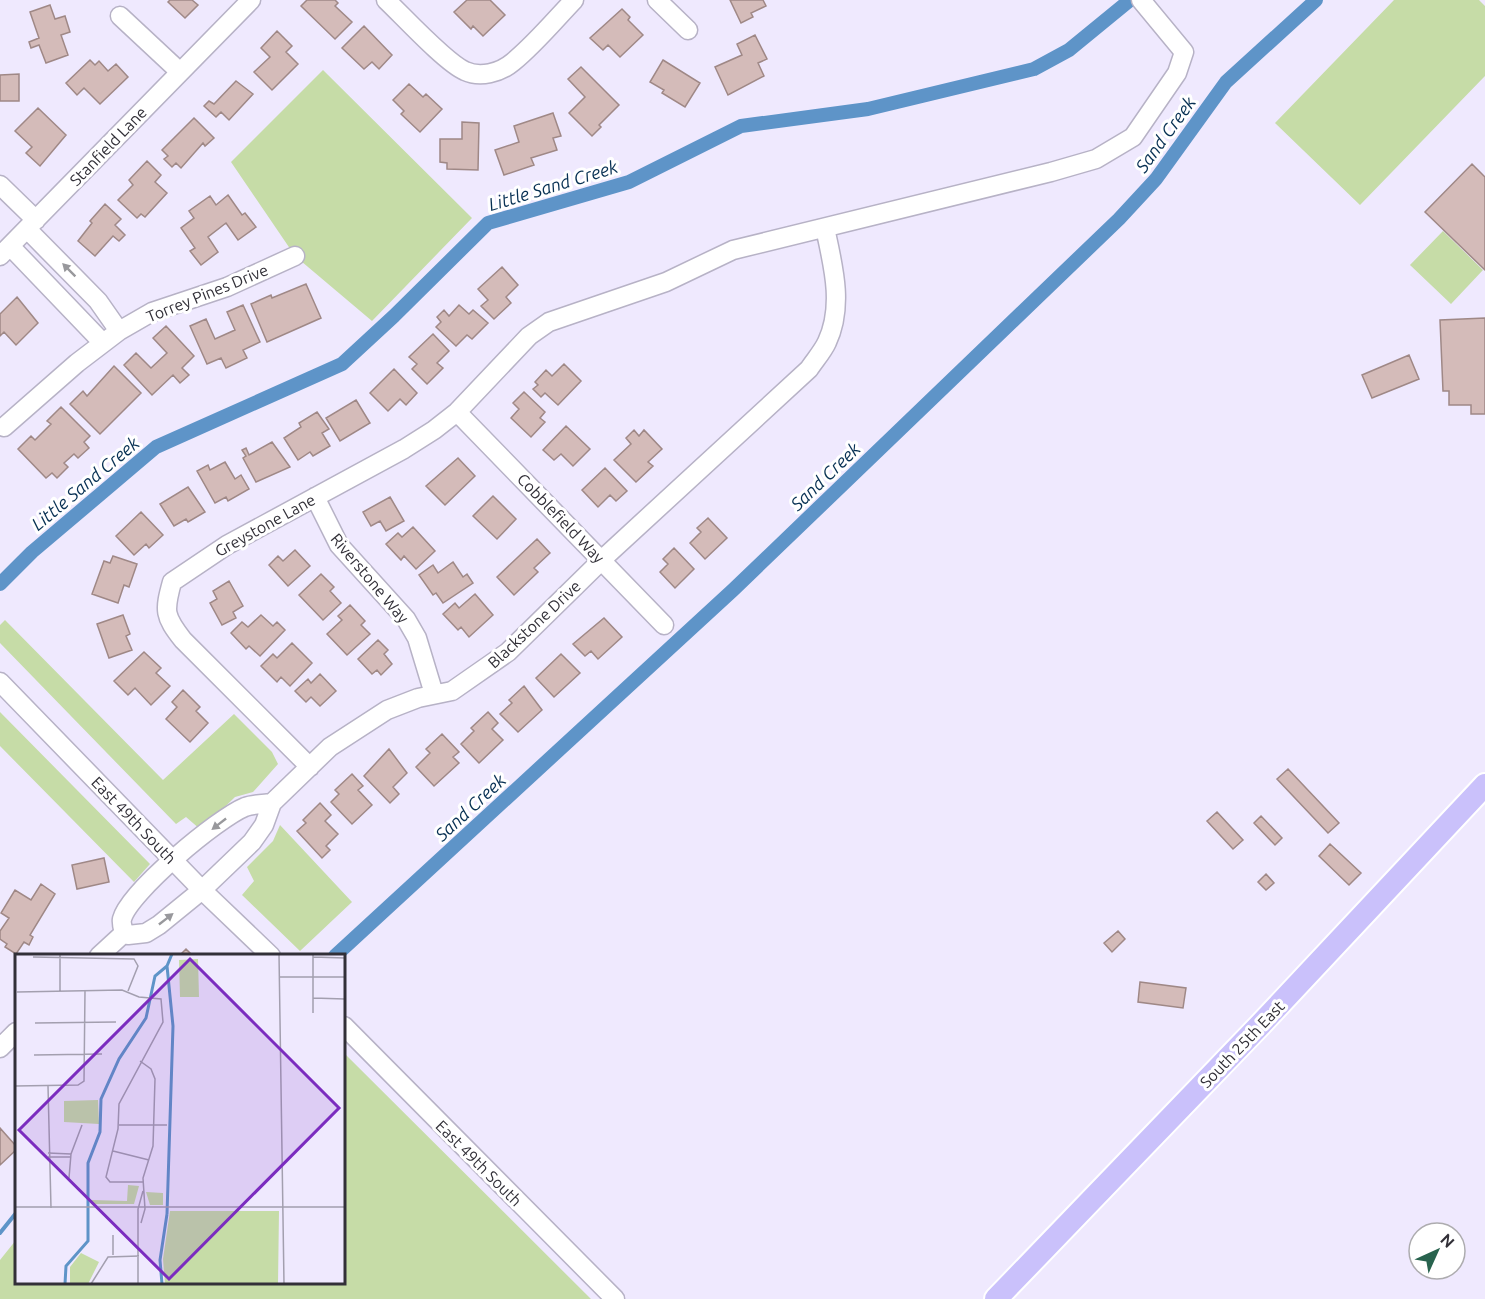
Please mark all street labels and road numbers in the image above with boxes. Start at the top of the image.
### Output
street label: Stanfield Lane [66,103,150,189]
street label: Torrey Pines Drive [144,260,270,326]
street label: Cobblefield Way [514,470,608,567]
street label: Greystone Lane [212,490,318,560]
street label: Riverstone Way [327,530,413,627]
street label: Blackstone Drive [484,576,584,672]
street label: East 49th South [88,773,180,867]
street label: South 25th East [1196,996,1288,1091]
street label: East 49th South [432,1116,526,1210]

